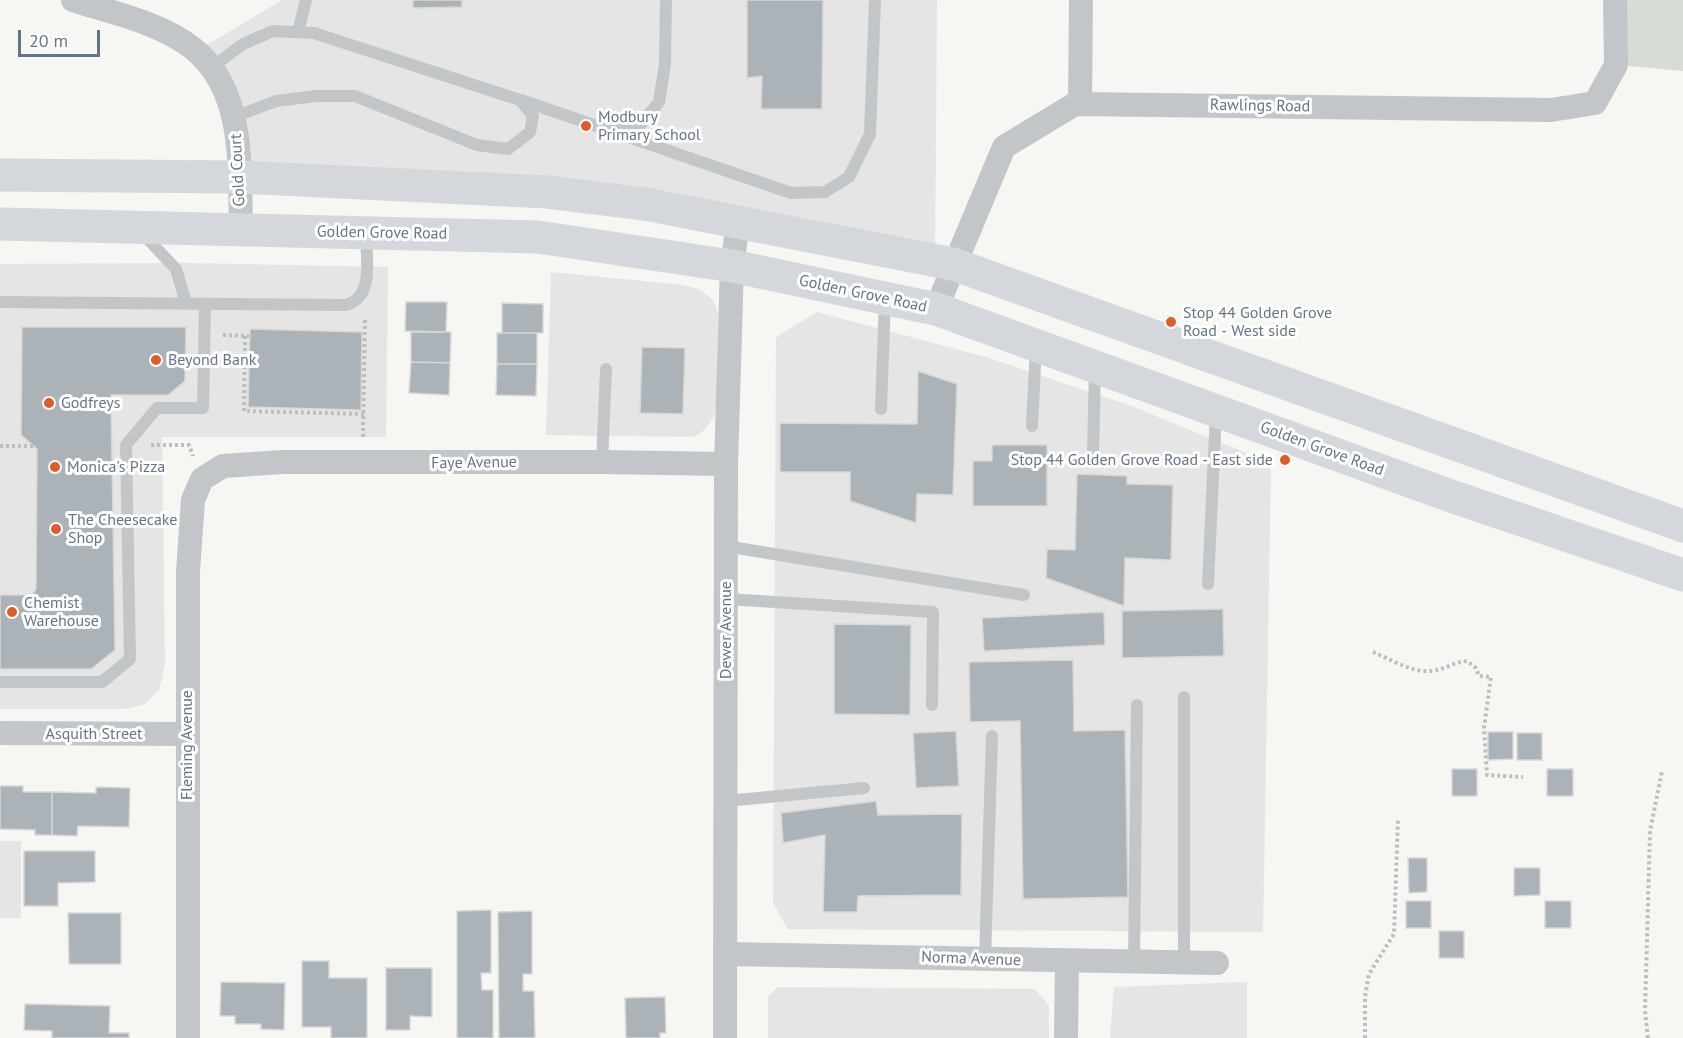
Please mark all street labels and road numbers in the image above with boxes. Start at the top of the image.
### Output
street label: Rawlings Road [1210,96,1310,116]
street label: Gold Court [227,133,249,207]
street label: Golden Grove Road [317,222,447,244]
street label: Golden Grove Road [797,271,929,317]
street label: Golden Grove Road [1258,418,1386,480]
street label: Faye Avenue [431,453,517,473]
street label: Dewer Avenue [716,581,736,679]
street label: Fleming Avenue [177,690,197,800]
street label: Asquith Street [46,724,142,744]
street label: Norma Avenue [921,948,1021,970]

